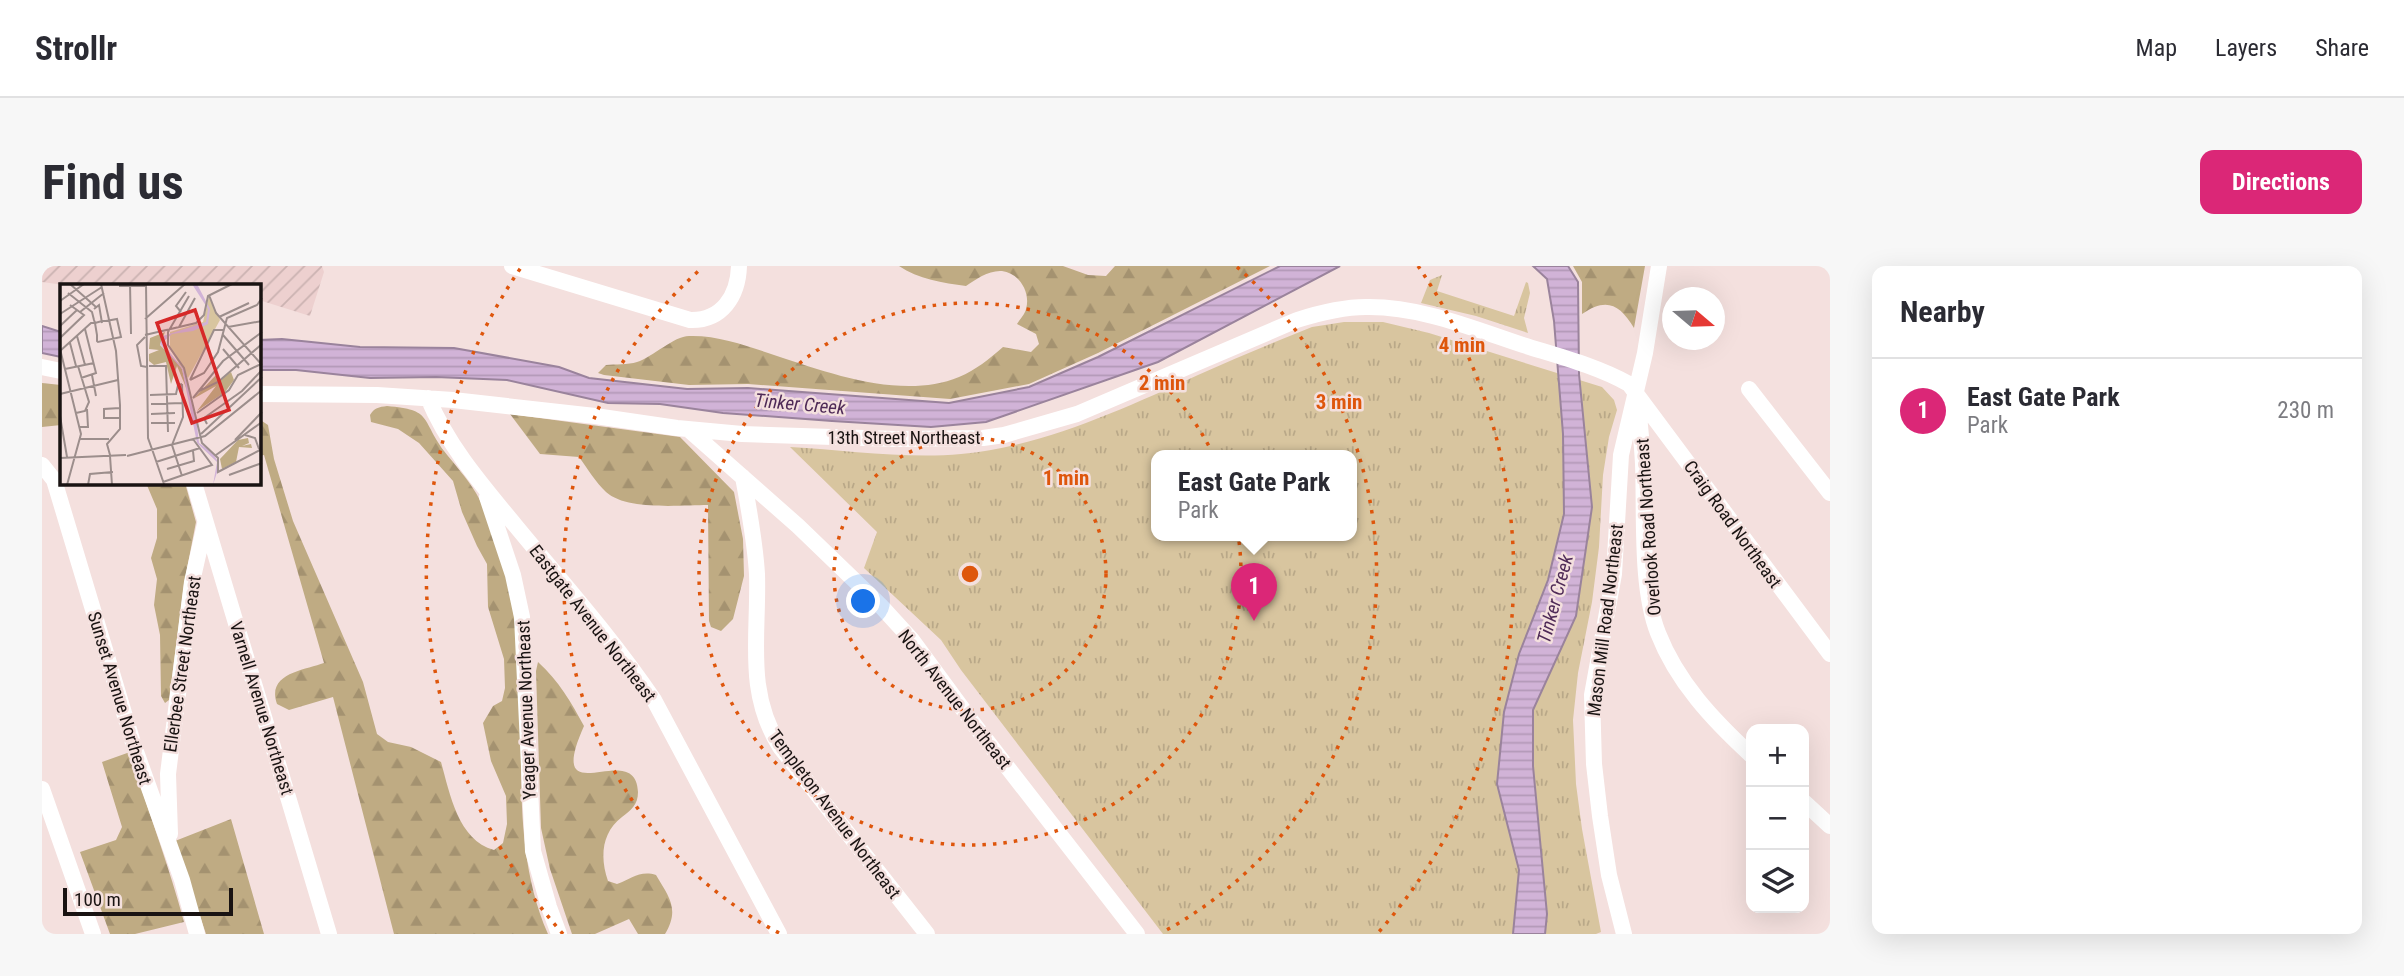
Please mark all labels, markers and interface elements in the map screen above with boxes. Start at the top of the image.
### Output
text: Strollr [35,29,117,68]
text: Map [2136,34,2177,62]
text: Layers [2215,34,2277,62]
text: Share [2315,34,2369,62]
button: Directions [2200,150,2362,214]
text: Find us [42,154,184,211]
inset map [60,284,261,485]
north arrow [1662,287,1725,350]
text: Nearby [1900,294,1985,329]
text: 4 min [1439,333,1485,357]
text: 2 min [1139,371,1185,395]
text: East Gate Park [1967,382,2120,412]
water label: Tinker Creek [754,389,847,419]
text: 3 min [1316,390,1362,414]
text: 1 [1917,397,1929,424]
text: 230 m [2277,397,2334,424]
text: Park [1967,412,2008,439]
street label: 13th Street Northeast [828,427,980,448]
street label: Overlook Road Northeast [1631,438,1665,616]
popup [1151,450,1357,541]
street label: Craig Road Northeast [1680,456,1786,592]
text: 1 min [1043,466,1089,490]
text: East Gate Park [1178,467,1330,497]
text: Park [1178,497,1219,524]
street label: Mason Mill Road Northeast [1583,523,1627,717]
street label: Eastgate Avenue Northeast [525,540,661,706]
water label: Tinker Creek [1532,551,1578,646]
centre of rings [958,562,982,586]
pin: 1 [1231,563,1277,621]
street label: Ellerbee Street Northeast [159,574,205,754]
your location [846,584,880,618]
street label: Sunset Avenue Northeast [84,609,156,787]
street label: Varnell Avenue Northeast [226,619,298,797]
street label: Yeager Avenue Northeast [512,620,540,800]
street label: North Avenue Northeast [894,625,1016,773]
map controls [1746,724,1809,913]
button: + [1746,724,1809,787]
street label: Templeton Avenue Northeast [765,726,905,902]
button: − [1746,787,1809,850]
button: layers [1746,850,1809,913]
scale bar [63,885,233,917]
text: 100 m [74,888,121,911]

